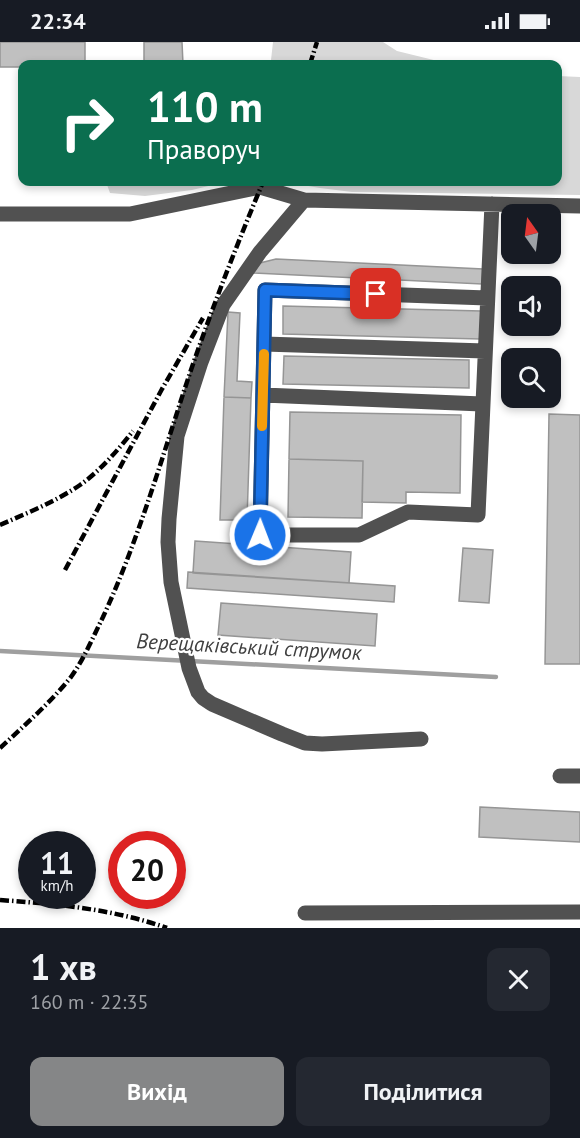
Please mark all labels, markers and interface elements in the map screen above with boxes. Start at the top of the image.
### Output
text: 22:34 [30,7,86,35]
text: 110 m [147,79,263,134]
icon: right [48,84,126,162]
text: Праворуч [147,132,261,166]
north arrow [501,204,561,264]
map controls [501,204,561,408]
pin [350,268,401,319]
button: sound [501,276,561,336]
icon: arrive [359,277,392,310]
button: search [501,348,561,408]
position arrow [228,503,292,567]
water label: Верещаківський струмок [136,627,364,666]
speed limit sign: 20 [108,831,186,909]
text: 11 [40,843,74,882]
text: km/h [41,876,73,895]
text: 1 хв [30,943,97,990]
button: close [487,948,550,1011]
text: 160 m · 22:35 [30,989,148,1015]
button: Вихід [30,1057,284,1126]
button: Поділитися [296,1057,550,1126]

